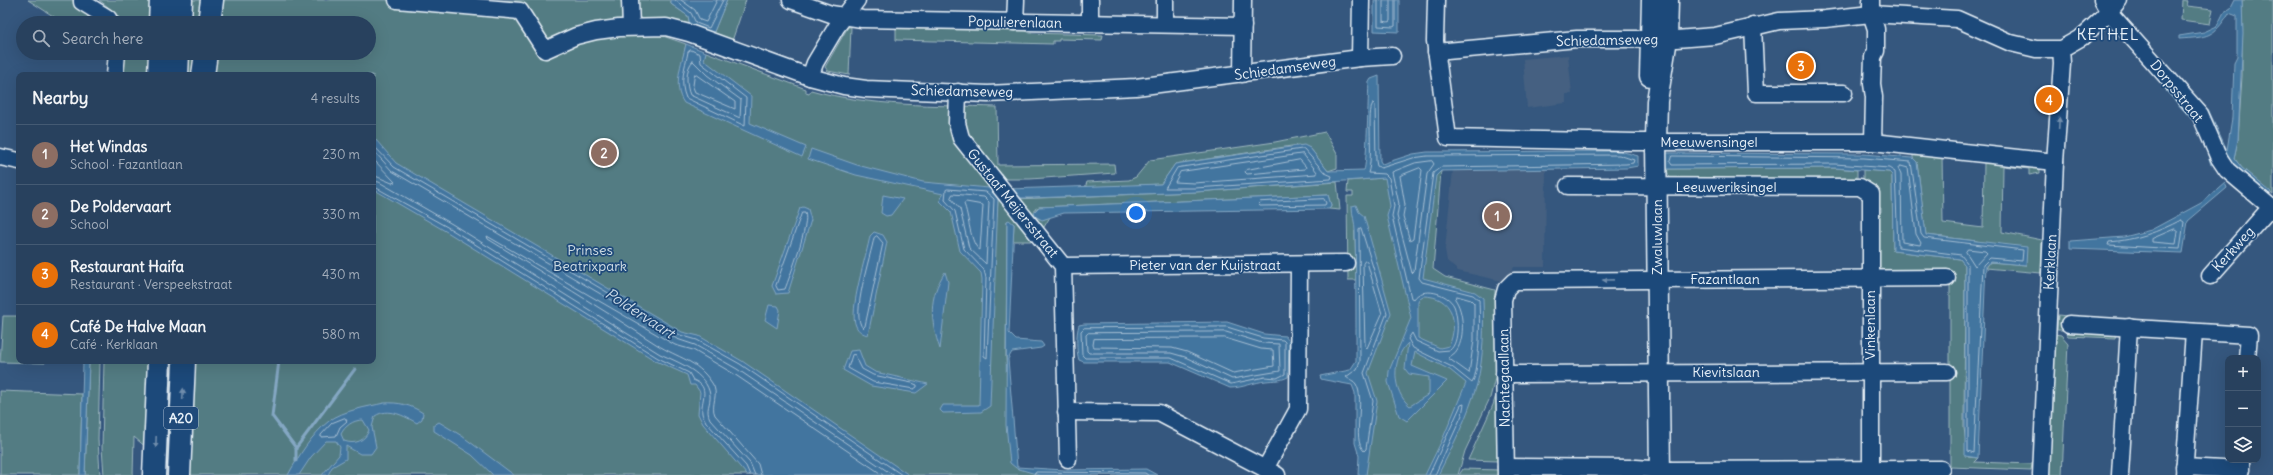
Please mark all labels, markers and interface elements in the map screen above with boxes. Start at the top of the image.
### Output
street label: Populierenlaan [968,12,1062,32]
search box [16,16,376,60]
district label: KETHEL [2076,24,2140,44]
icon: search [30,27,52,49]
text: Search here [62,29,143,48]
street label: Schiedamseweg [1556,30,1658,50]
pin: 3 [1788,51,1814,81]
street label: Schiedamseweg [1233,52,1337,84]
street label: Dorpsstraat [2146,56,2208,126]
street label: Schiedamseweg [911,81,1013,101]
pin: 4 [2036,85,2062,115]
text: Nearby [32,87,88,109]
text: 4 results [311,90,360,107]
one-way arrow [2056,116,2062,129]
street label: Meeuwensingel [1660,133,1758,151]
text: Het Windas [70,137,147,156]
pin: 2 [591,138,617,168]
street label: Gustaaf Meijersstraat [963,145,1063,261]
text: 1 [42,146,48,163]
text: 230 m [322,146,360,163]
text: School · Fazantlaan [70,156,183,173]
street label: Leeuweriksingel [1675,178,1777,196]
text: De Poldervaart [70,197,171,216]
street label: Zwaluwlaan [1648,199,1666,275]
pin: 1 [1484,201,1510,231]
your location [1126,203,1146,223]
text: 2 [41,206,49,223]
text: 330 m [322,206,360,223]
text: School [70,216,109,233]
street label: Kerkweg [2208,223,2258,275]
street label: Kerklaan [2040,234,2060,290]
park label: Prinses Beatrixpark [553,241,627,275]
street label: Pieter van der Kuijstraat [1129,256,1281,274]
text: Restaurant Haifa [70,257,184,276]
text: 3 [41,266,49,283]
text: 430 m [322,266,360,283]
street label: Fazantlaan [1690,270,1760,288]
text: Restaurant · Verspeekstraat [70,276,232,293]
one-way arrow [1601,277,1614,283]
water label: Poldervaart [602,284,680,344]
street label: Vinkenlaan [1861,290,1879,360]
text: Café De Halve Maan [70,317,206,336]
text: 4 [41,326,49,343]
text: 580 m [322,326,360,343]
street label: Nachtegaallaan [1494,328,1514,428]
text: Café · Kerklaan [70,336,158,353]
map controls [2225,355,2261,463]
button: + [2225,355,2261,391]
street label: Kievitslaan [1692,363,1760,381]
one-way arrow [179,388,186,400]
button: − [2225,391,2261,427]
road number: A20 [164,407,198,429]
button: layers [2225,427,2261,463]
one-way arrow [152,436,159,448]

